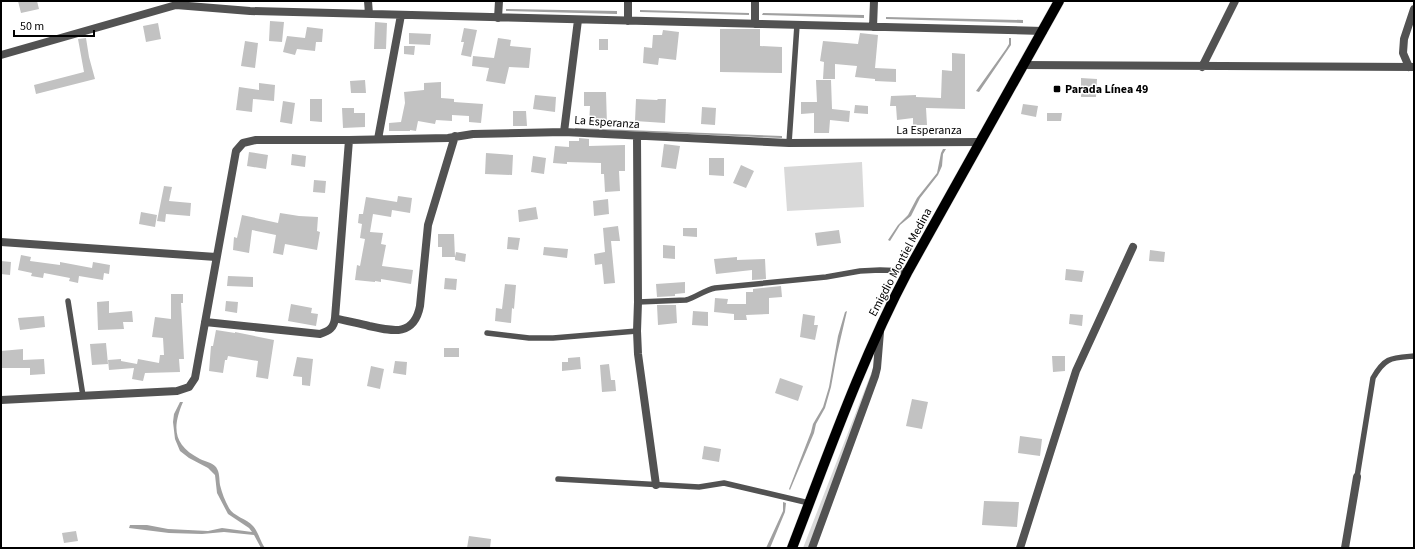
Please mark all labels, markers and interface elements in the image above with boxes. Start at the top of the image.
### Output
scale bar [14,12,94,38]
text: 50 m [20,18,44,35]
place label: Parada Línea 49 [1065,81,1148,98]
marker: Parada Línea 49 [1052,84,1062,94]
street label: La Esperanza [574,112,640,133]
street label: La Esperanza [896,122,962,139]
street label: Emigdio Montiel Medina [865,205,936,320]

